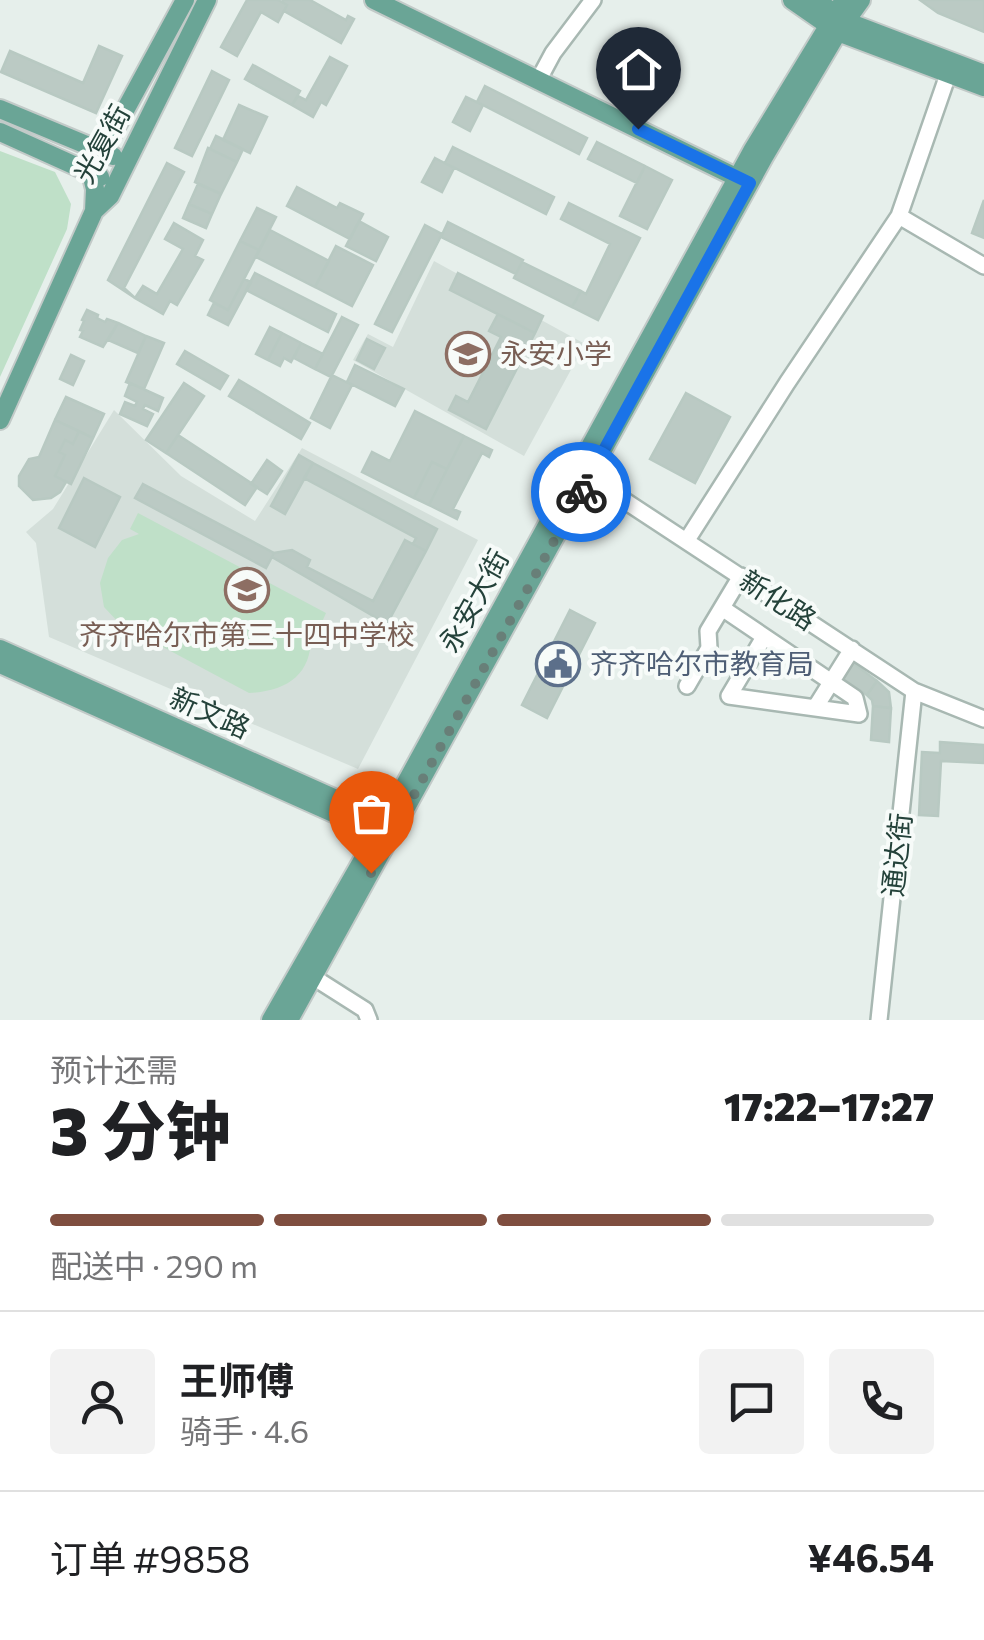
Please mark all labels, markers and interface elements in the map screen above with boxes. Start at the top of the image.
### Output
pin [596,27,681,130]
icon: home [611,42,666,97]
street label: 光复街 [66,99,136,188]
school or university icon: 永安小学 [445,331,491,377]
place label: 永安小学 [500,336,612,370]
courier [531,442,631,542]
icon: bike [554,465,609,520]
street label: 永安大街 [431,543,515,658]
street label: 新化路 [734,562,823,636]
school or university icon: 齐齐哈尔市第三十四中学校 [224,567,270,613]
place label: 齐齐哈尔市第三十四中学校 [79,617,415,651]
public building icon: 齐齐哈尔市教育局 [535,641,581,687]
place label: 齐齐哈尔市教育局 [590,646,814,680]
street label: 新文路 [165,679,256,745]
pin [329,771,414,874]
icon: bag [344,786,399,841]
street label: 通达街 [875,811,917,898]
text: 预计还需 [50,1049,178,1089]
text: 17:22–17:27 [724,1082,934,1129]
text: 3 分钟 [50,1089,231,1168]
text: 配送中 · 290 m [50,1245,258,1285]
button: person [50,1349,155,1454]
button: chat [699,1349,804,1454]
button: phone [829,1349,934,1454]
text: 王师傅 [180,1356,294,1403]
text: 骑手 · 4.6 [180,1410,309,1450]
text: ¥46.54 [808,1533,934,1580]
text: 订单 #9858 [50,1534,250,1581]

